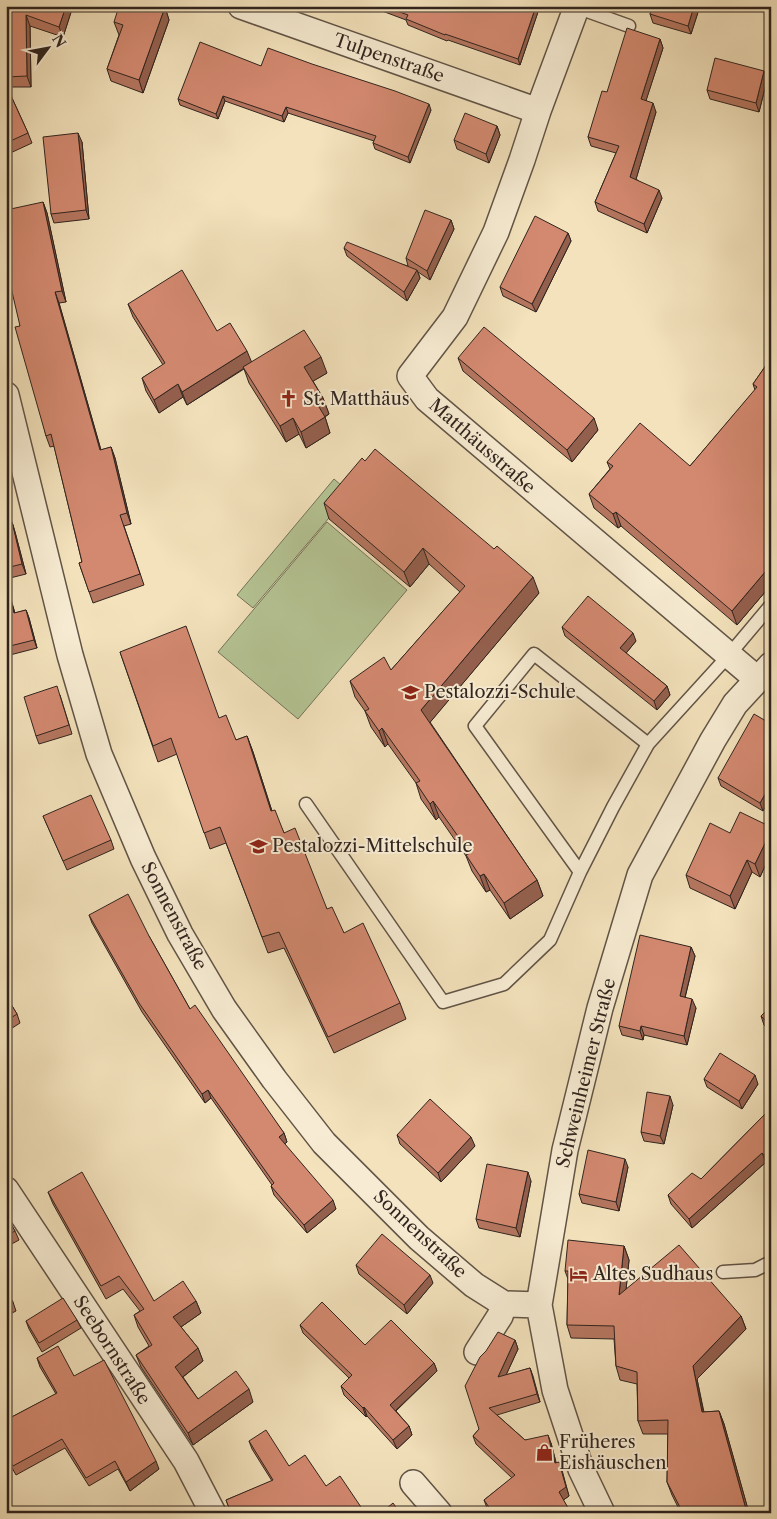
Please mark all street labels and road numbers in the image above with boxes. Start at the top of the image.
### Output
street label: Tulpenstraße [331,29,447,87]
street label: Matthäusstraße [424,394,540,498]
street label: Sonnenstraße [136,858,212,974]
street label: Schweinheimer Straße [552,976,620,1170]
street label: Sonnenstraße [369,1185,471,1283]
street label: Seebornstraße [69,1291,155,1409]

